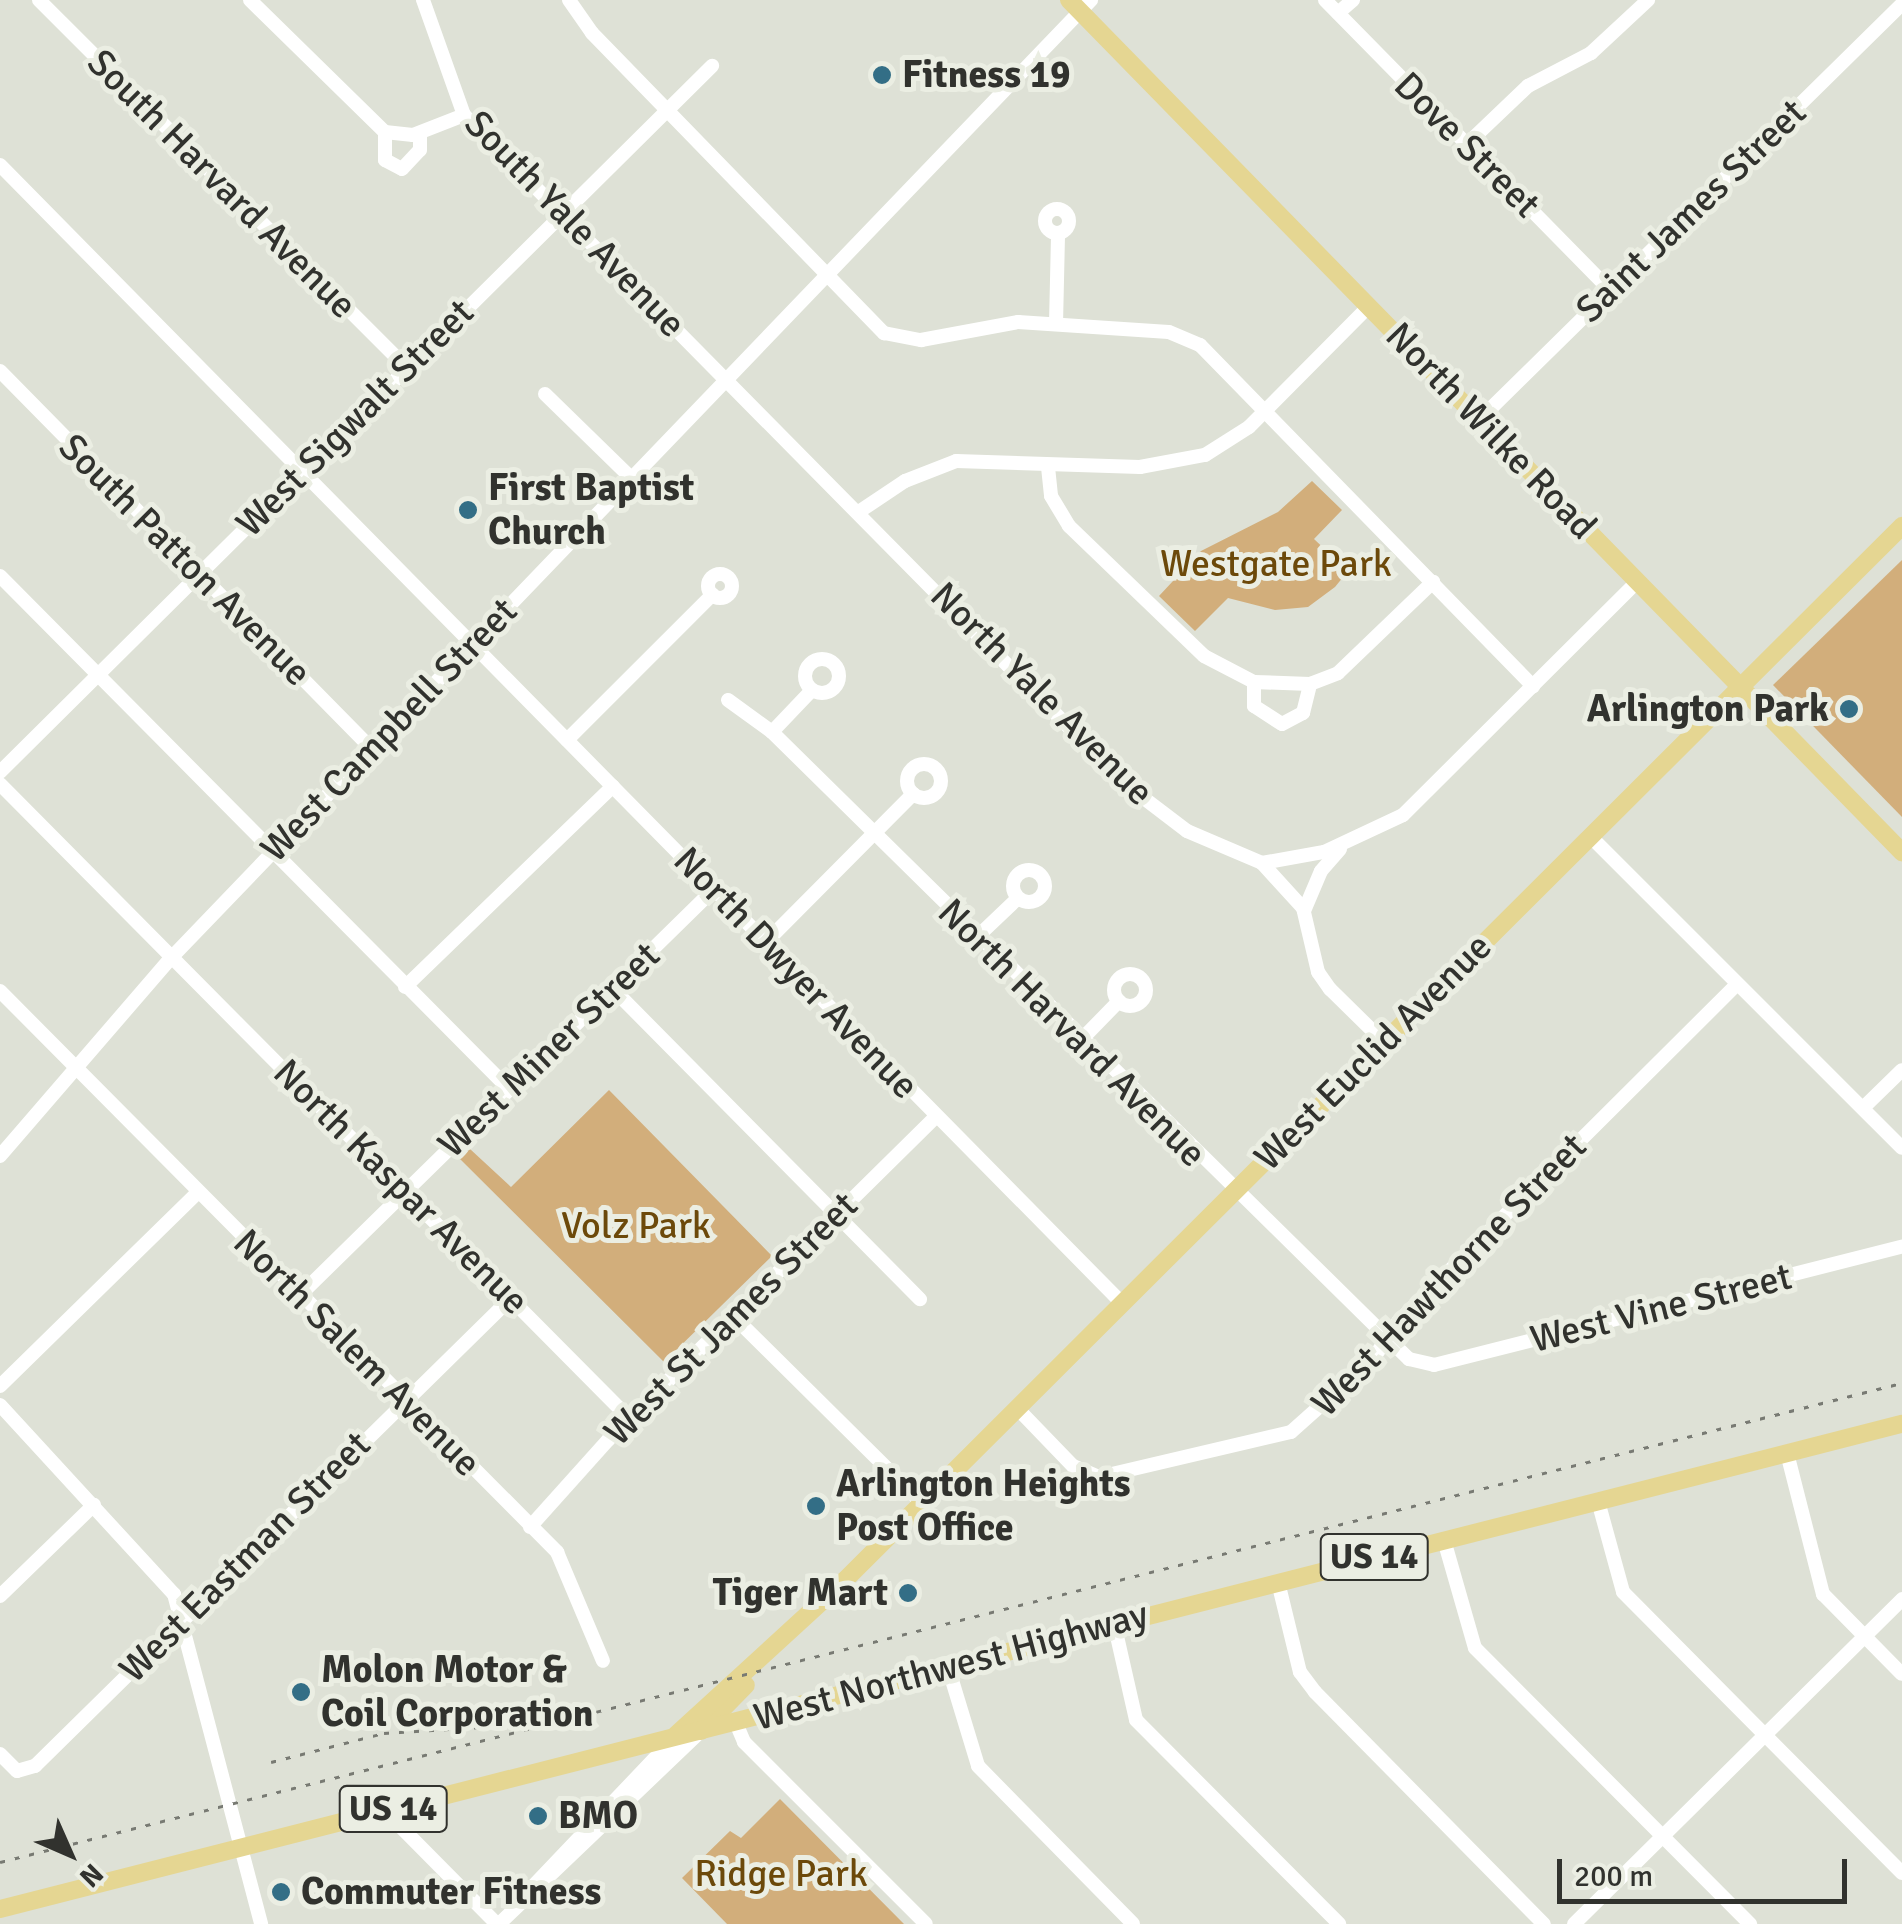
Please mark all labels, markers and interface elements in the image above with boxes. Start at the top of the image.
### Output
street label: South Harvard Avenue [78,40,366,328]
place label: Fitness 19 [902,52,1070,98]
street label: Dove Street [1385,63,1549,227]
marker: Fitness 19 [871,64,893,86]
street label: Saint James Street [1567,90,1815,332]
street label: South Yale Avenue [455,101,695,347]
street label: West Sigwalt Street [227,290,483,546]
street label: North Wilke Road [1376,313,1606,549]
street label: South Patton Avenue [50,425,320,695]
place label: First Baptist Church [488,465,694,554]
marker: First Baptist Church [457,499,479,521]
park label: Westgate Park [1160,541,1392,587]
street label: North Yale Avenue [921,573,1163,815]
street label: West Campbell Street [251,589,527,871]
place label: Arlington Park [1587,686,1829,732]
marker: Arlington Park [1838,698,1860,720]
street label: North Dwyer Avenue [664,838,928,1108]
street label: North Harvard Avenue [929,890,1215,1176]
street label: West Euclid Avenue [1245,924,1501,1180]
street label: West Miner Street [429,933,669,1167]
street label: North Kaspar Avenue [264,1050,538,1324]
street label: West Hawthorne Street [1302,1124,1596,1426]
street label: West St James Street [595,1183,867,1455]
park label: Volz Park [561,1203,711,1249]
street label: North Salem Avenue [224,1220,490,1486]
street label: West Vine Street [1526,1254,1796,1362]
street label: West Eastman Street [110,1422,380,1692]
place label: Arlington Heights Post Office [836,1461,1130,1550]
marker: Arlington Heights Post Office [805,1495,827,1517]
road number: US 14 [1319,1527,1429,1587]
place label: Tiger Mart [713,1570,888,1616]
marker: Tiger Mart [897,1582,919,1604]
street label: West Northwest Highway [749,1591,1153,1741]
place label: Molon Motor & Coil Corporation [321,1647,594,1736]
marker: Molon Motor & Coil Corporation [290,1681,312,1703]
road number: US 14 [338,1779,448,1839]
place label: BMO [558,1793,638,1839]
north arrow [20,1804,120,1904]
marker: BMO [527,1805,549,1827]
scale bar [1562,1839,1852,1901]
park label: Ridge Park [694,1851,868,1897]
text: N [72,1856,110,1894]
text: 200 m [1574,1858,1653,1895]
place label: Commuter Fitness [301,1869,601,1915]
marker: Commuter Fitness [270,1881,292,1903]

